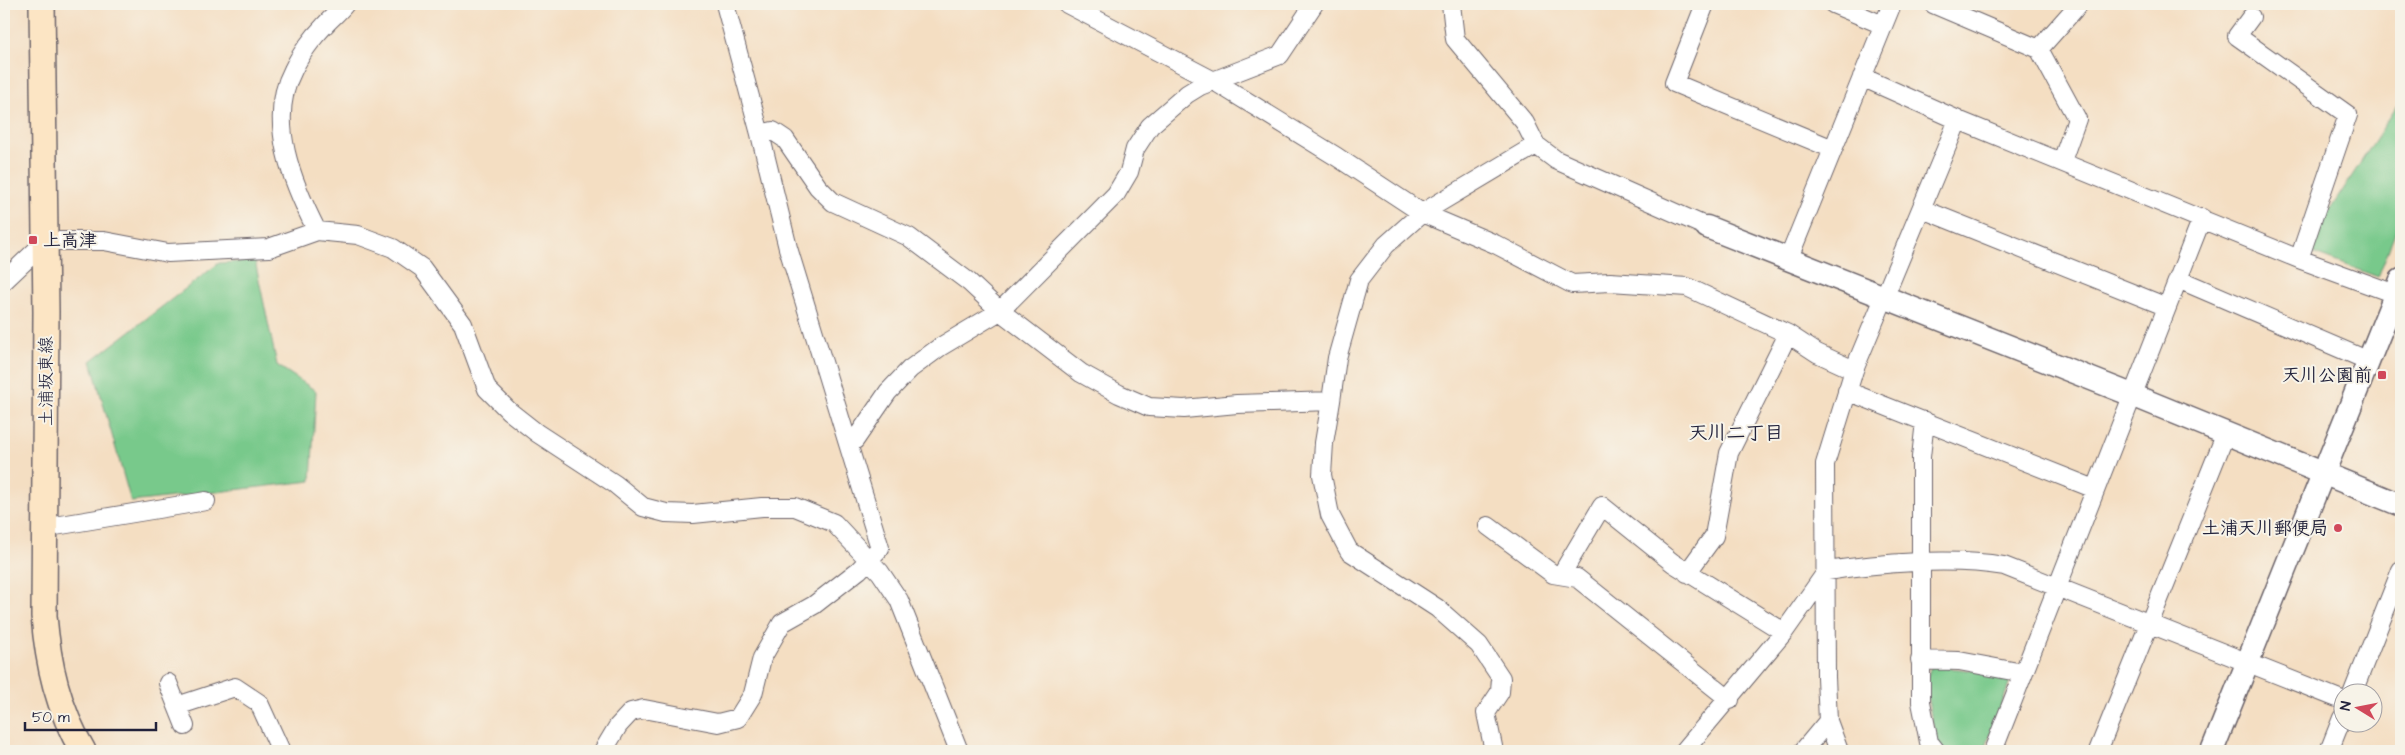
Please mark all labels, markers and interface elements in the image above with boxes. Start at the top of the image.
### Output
place label: 上高津 [43,228,97,253]
marker: 上高津 [27,234,39,246]
street label: 土浦坂東線 [34,336,59,426]
place label: 天川公園前 [2282,363,2372,388]
marker: 天川公園前 [2376,369,2388,381]
district label: 天川二丁目 [1688,420,1784,447]
place label: 土浦天川郵便局 [2202,516,2328,541]
marker: 土浦天川郵便局 [2332,522,2344,534]
north arrow [2332,682,2382,732]
scale bar [25,700,156,732]
text: N [2336,700,2357,712]
text: 50 m [32,707,70,728]

